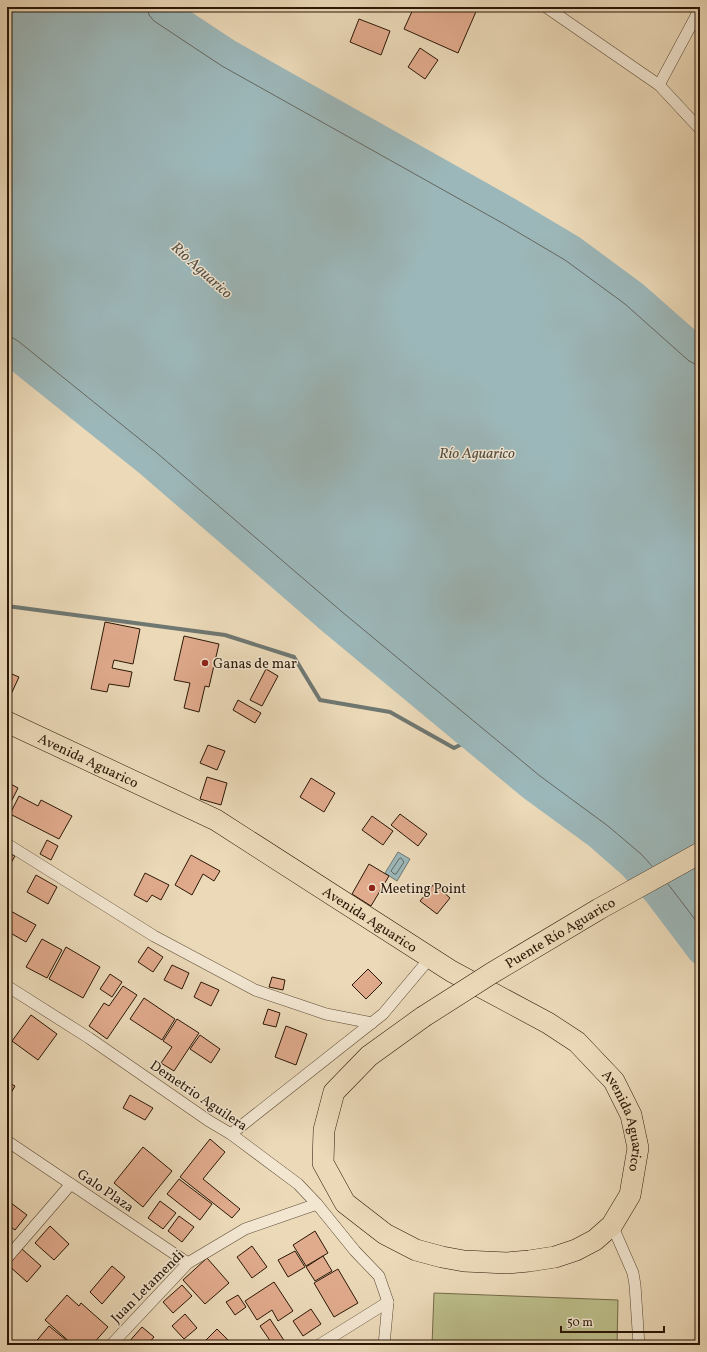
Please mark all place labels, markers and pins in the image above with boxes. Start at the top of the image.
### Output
place label: Ganas de mar [213,655,297,674]
marker: Ganas de mar [200,658,210,668]
place label: Meeting Point [380,880,466,899]
marker: Meeting Point [367,883,377,893]

